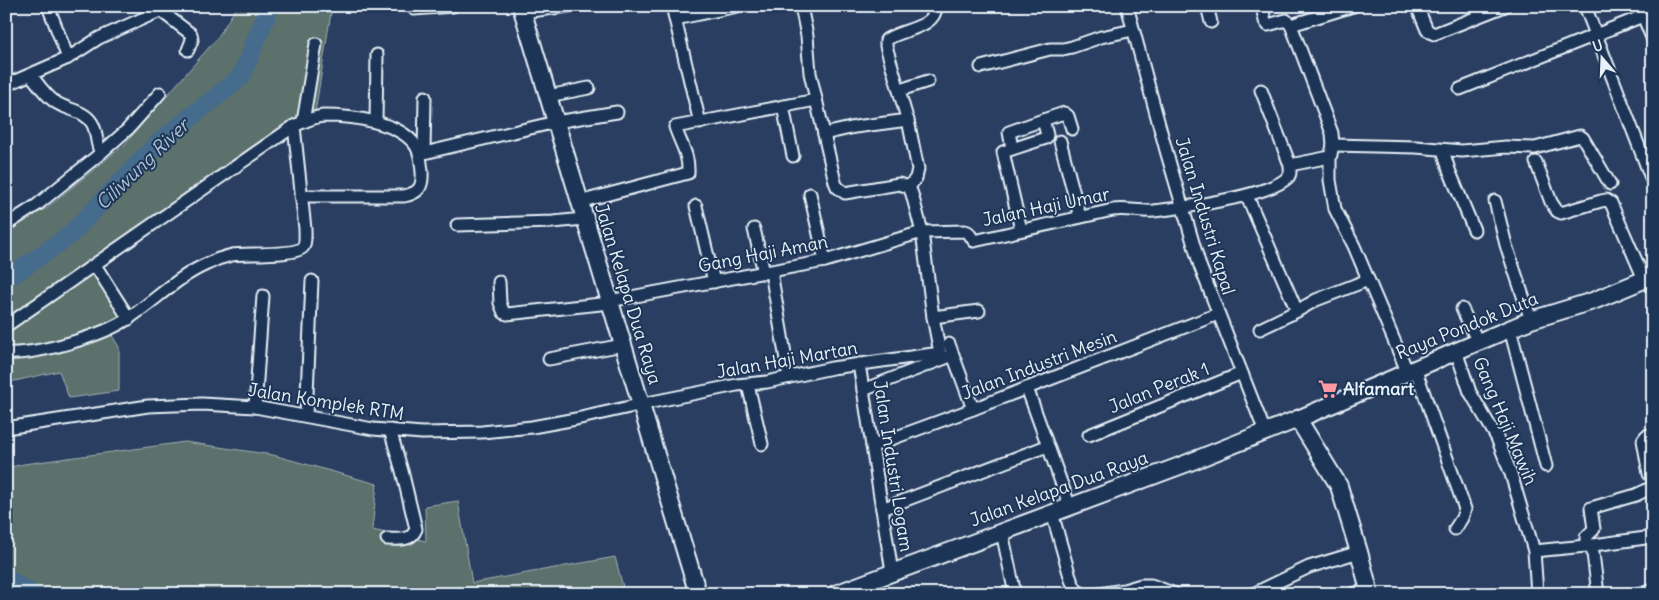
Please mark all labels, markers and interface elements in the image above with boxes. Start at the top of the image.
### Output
north arrow [1576,32,1626,82]
text: U [1590,36,1605,56]
water label: Ciliwung River [90,112,195,215]
street label: Jalan Industri Kapal [1171,134,1240,297]
street label: Jalan Haji Umar [980,182,1112,231]
street label: Jalan Kelapa Dua Raya [590,201,667,387]
street label: Gang Haji Aman [696,230,830,277]
street label: Raya Pondok Duta [1392,287,1541,364]
street label: Jalan Industri Mesin [958,324,1120,405]
street label: Jalan Haji Martan [715,336,859,383]
street label: Gang Haji Mawih [1468,353,1543,488]
street label: Jalan Perak 1 [1105,357,1212,418]
place label: Alfamart [1343,377,1415,400]
street label: Jalan Komplek RTM [246,378,406,425]
supermarket icon: Alfamart [1317,378,1339,400]
street label: Jalan Industri Logam [869,379,918,554]
street label: Jalan Kelapa Dua Raya [967,446,1151,531]

